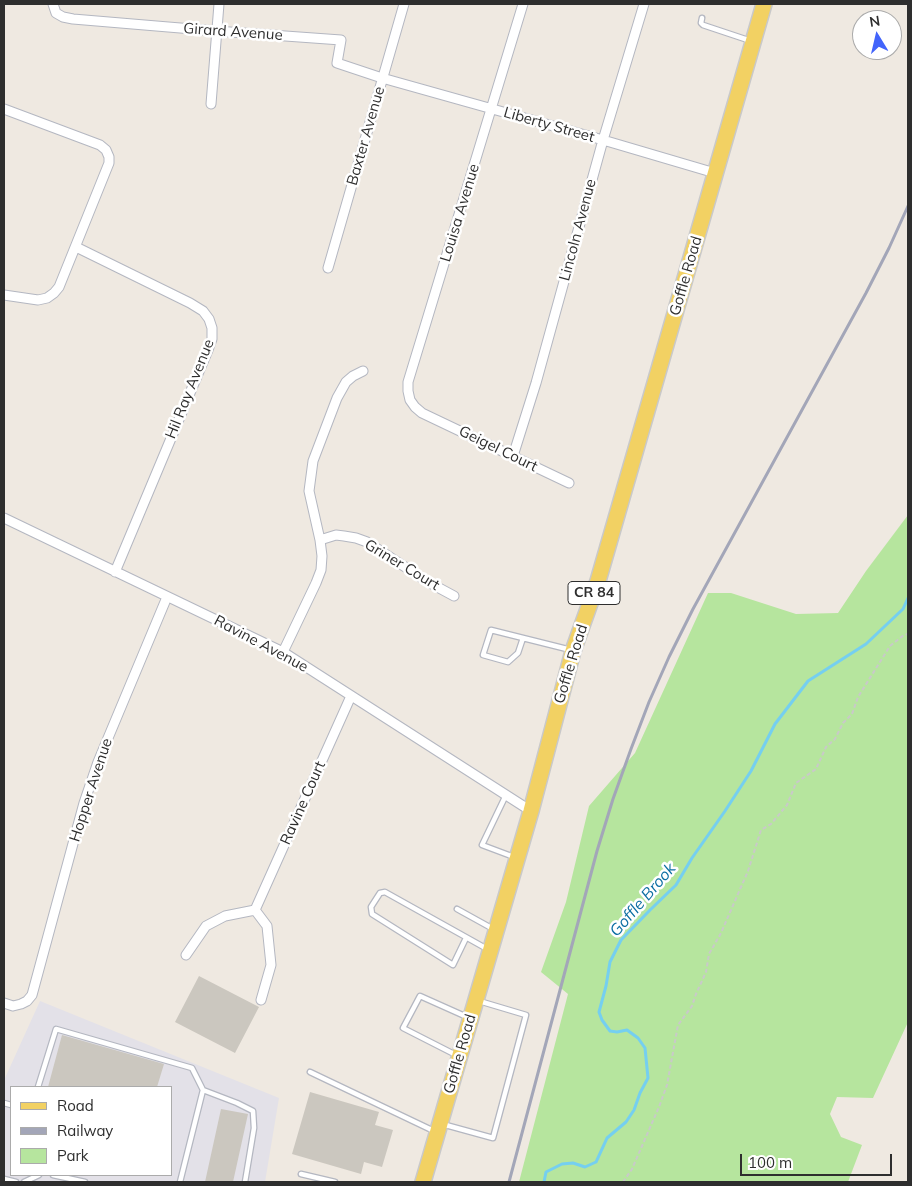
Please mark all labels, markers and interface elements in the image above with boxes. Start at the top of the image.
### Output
north arrow [852,10,902,60]
text: N [868,11,881,31]
street label: Girard Avenue [183,20,283,44]
street label: Baxter Avenue [343,84,389,188]
street label: Liberty Street [502,103,596,147]
street label: Louisa Avenue [437,162,483,264]
street label: Lincoln Avenue [556,177,600,283]
street label: Goffle Road [666,234,706,318]
street label: Hil Ray Avenue [162,337,218,441]
street label: Geigel Court [456,422,540,476]
street label: Griner Court [361,536,443,594]
road number: CR 84 [568,582,620,604]
street label: Ravine Avenue [211,612,311,676]
street label: Goffle Road [550,622,592,706]
street label: Hopper Avenue [66,736,116,844]
street label: Ravine Court [277,758,329,848]
water label: Goffle Brook [606,859,680,941]
street label: Goffle Road [440,1012,480,1096]
legend [10,1086,172,1176]
text: Road [57,1096,94,1115]
text: Railway [57,1121,113,1140]
scale bar [742,1144,894,1176]
text: Park [57,1146,89,1165]
text: 100 m [748,1153,792,1172]

